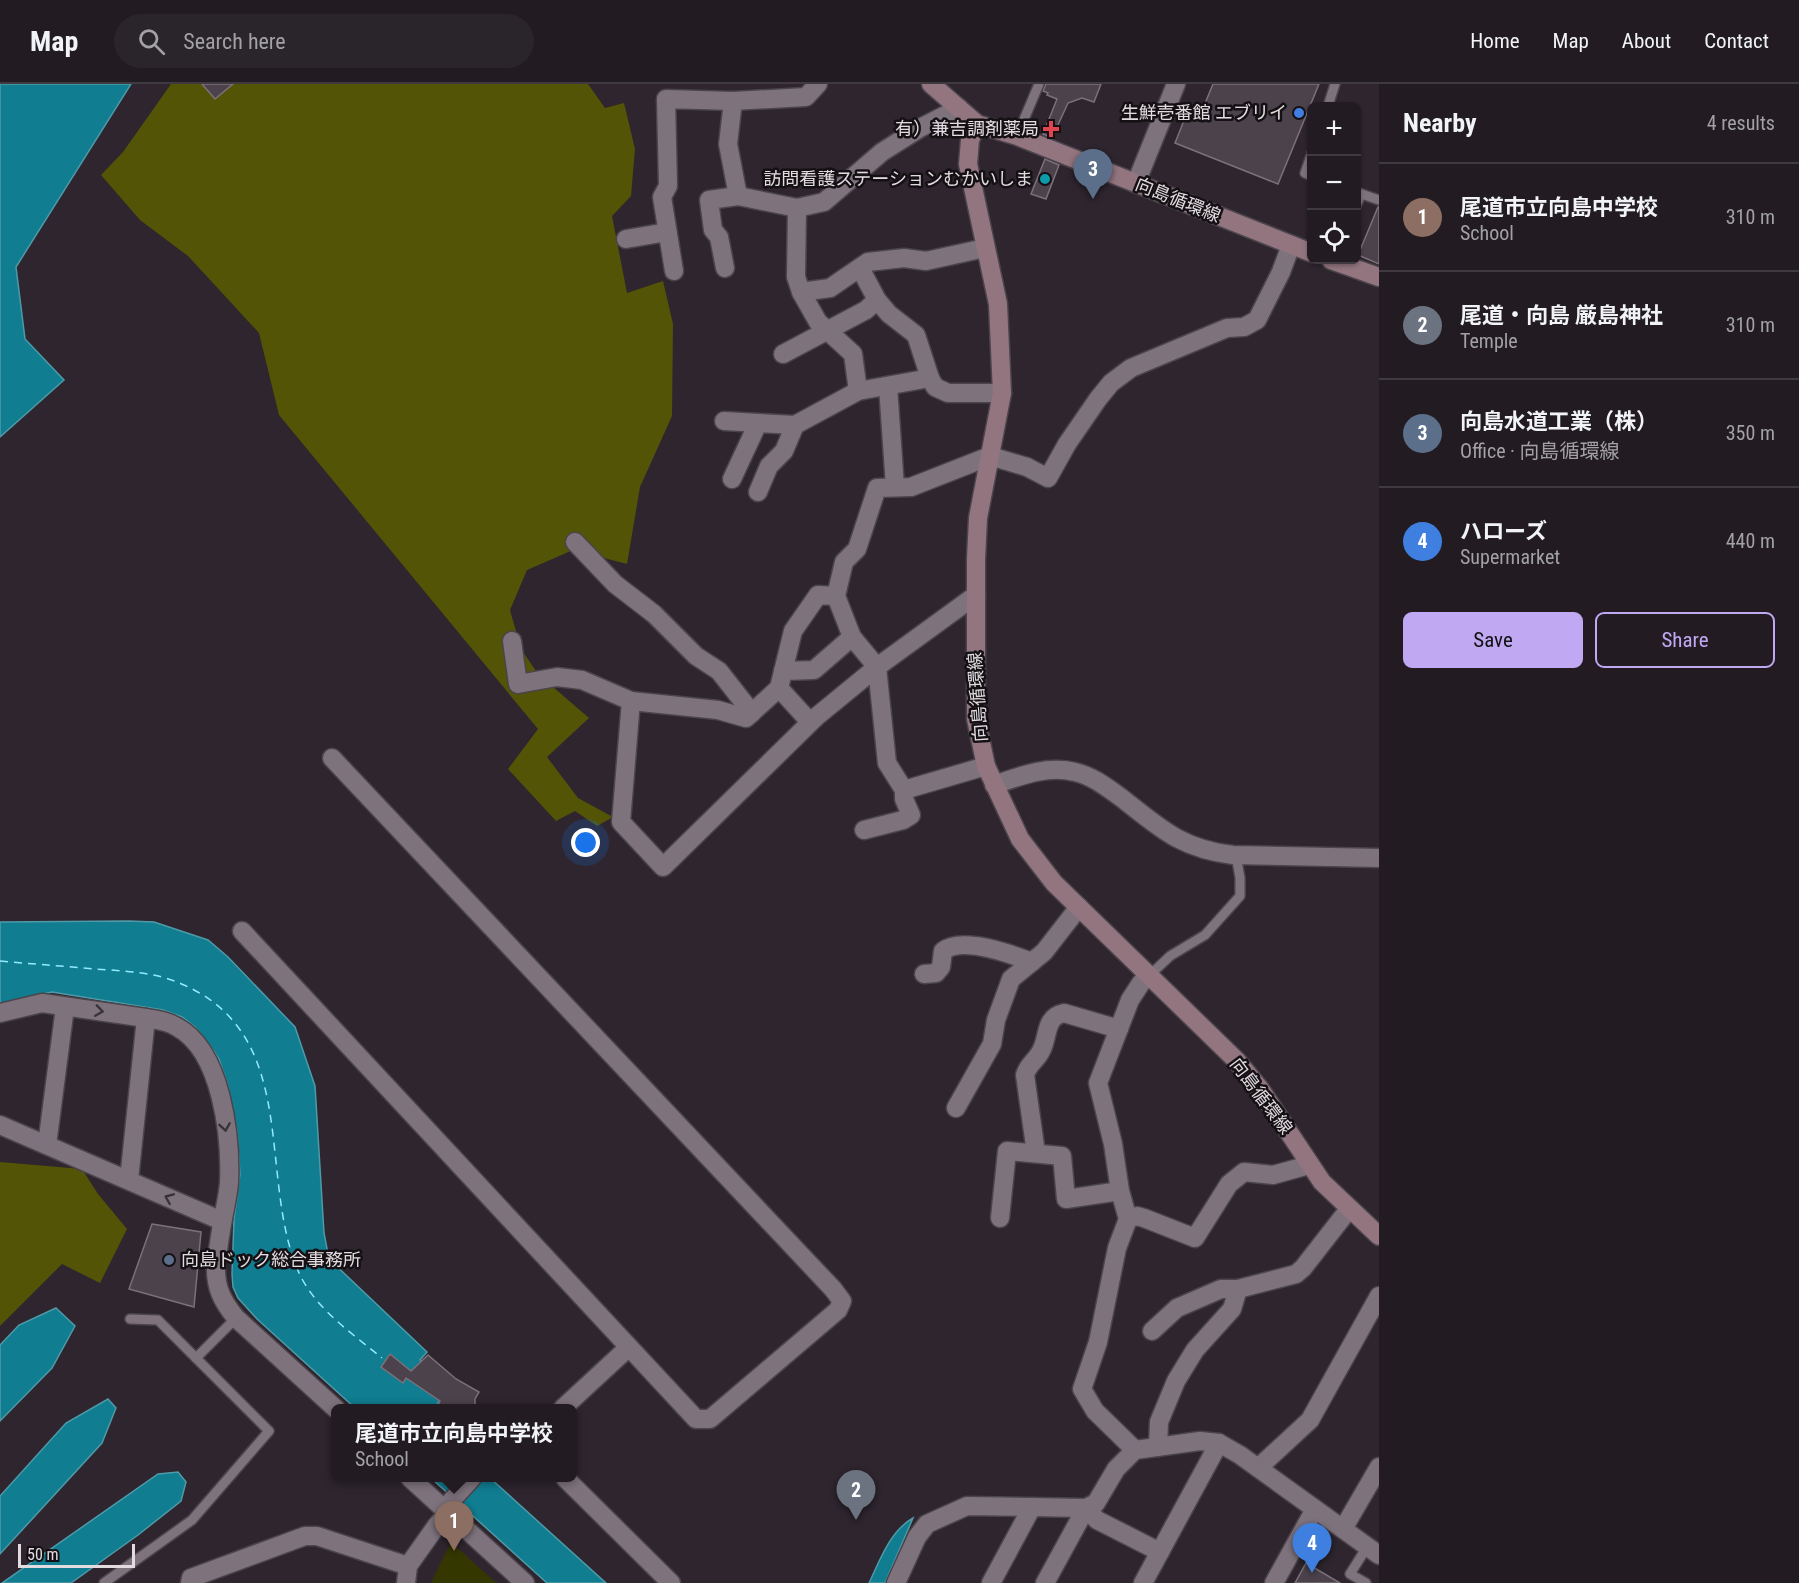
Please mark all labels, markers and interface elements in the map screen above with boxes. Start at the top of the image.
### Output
search box [114,14,534,68]
text: Map [30,25,78,58]
icon: search [135,25,168,58]
text: Search here [183,29,286,54]
text: Home [1470,29,1520,53]
text: Map [1553,29,1589,53]
text: About [1622,29,1671,53]
text: Contact [1704,29,1769,53]
place label: 生鮮壱番館 エブリイ [1121,102,1287,123]
map controls [1307,102,1361,264]
button: + [1307,102,1361,156]
marker: 生鮮壱番館 エブリイ [1292,106,1306,120]
text: Nearby [1403,108,1477,138]
text: 4 results [1707,111,1775,135]
place label: 有）兼吉調剤薬局 [895,118,1039,139]
marker: 有）兼吉調剤薬局 [1044,122,1058,136]
pin: 3 [1074,150,1112,199]
button: − [1307,156,1361,210]
place label: 訪問看護ステーションむかいしま [763,168,1033,189]
marker: 訪問看護ステーションむかいしま [1038,172,1052,186]
street label: 向島循環線 [1133,173,1224,226]
text: 尾道市立向島中学校 [1460,195,1658,220]
text: 1 [1417,205,1428,229]
text: 310 m [1726,205,1775,229]
button: locate [1307,210,1361,264]
text: School [1460,221,1514,245]
text: 尾道・向島 厳島神社 [1460,303,1663,328]
text: 2 [1417,313,1428,337]
text: 310 m [1726,313,1775,337]
text: Temple [1460,329,1518,353]
text: 向島水道工業（株） [1460,409,1658,434]
text: 3 [1417,421,1428,445]
text: 350 m [1726,421,1775,445]
text: Office · 向島循環線 [1460,439,1620,463]
text: ハローズ [1460,519,1547,544]
text: 4 [1417,529,1428,553]
text: 440 m [1726,529,1775,553]
text: Supermarket [1460,545,1560,569]
button: Save [1403,612,1583,668]
button: Share [1595,612,1775,668]
street label: 向島循環線 [964,651,991,743]
your location [571,828,600,857]
one-way arrow [94,1005,103,1017]
street label: 向島循環線 [1226,1053,1297,1138]
one-way arrow [219,1122,231,1131]
one-way arrow [164,1193,175,1205]
place label: 向島ドック総合事務所 [181,1249,361,1270]
marker: 向島ドック総合事務所 [162,1253,176,1267]
popup [331,1404,577,1482]
text: 尾道市立向島中学校 [355,1421,553,1446]
text: School [355,1447,409,1471]
pin: 2 [836,1470,876,1520]
pin: 1 [434,1502,474,1551]
pin: 4 [1292,1524,1332,1573]
scale bar [18,1541,135,1568]
text: 50 m [27,1545,59,1564]

